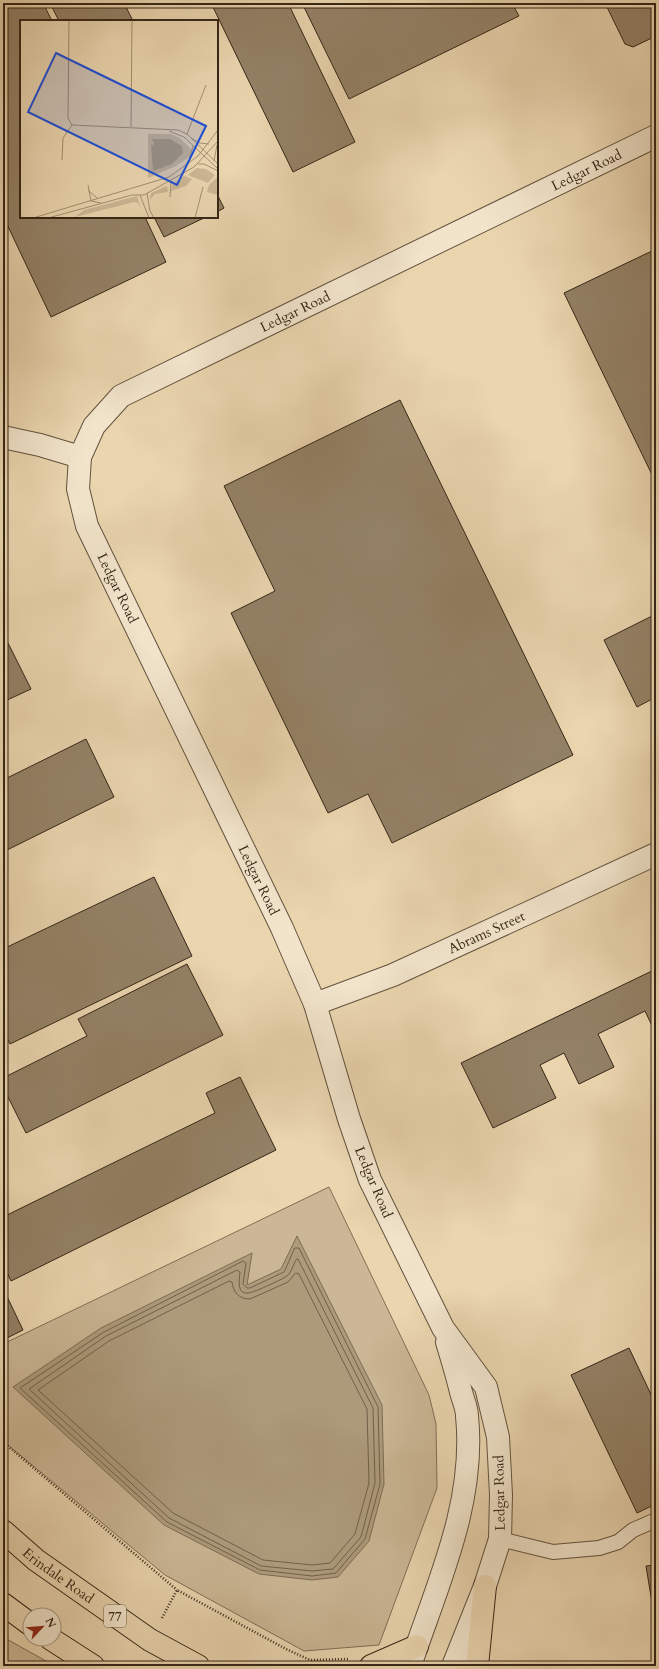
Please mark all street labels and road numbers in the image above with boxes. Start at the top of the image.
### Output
street label: Ledgar Road [548,145,625,195]
street label: Ledgar Road [257,287,334,337]
street label: Ledgar Road [92,550,143,627]
street label: Ledgar Road [233,842,284,919]
street label: Abrams Street [445,906,529,958]
street label: Ledgar Road [350,1144,397,1221]
street label: Ledgar Road [489,1454,510,1531]
street label: Erindale Road [18,1543,98,1608]
road number: 77 [104,1605,126,1627]

